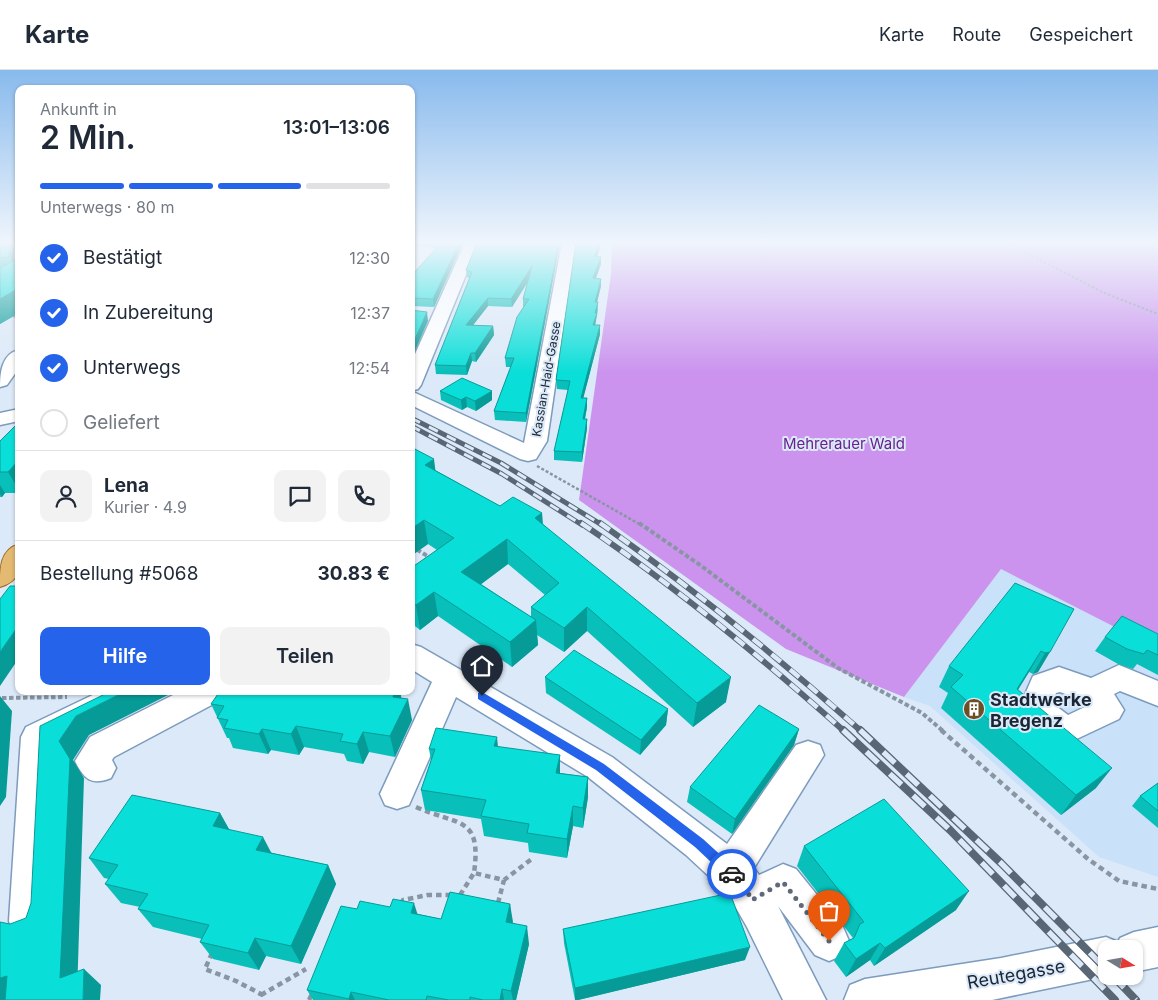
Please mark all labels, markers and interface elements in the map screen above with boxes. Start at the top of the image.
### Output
text: Karte [25,20,89,49]
text: Karte [879,24,924,45]
text: Route [952,24,1001,45]
text: Gespeichert [1029,24,1133,45]
text: Ankunft in [40,99,117,119]
text: 13:01–13:06 [283,116,390,139]
text: 2 Min. [40,118,136,157]
text: Unterwegs · 80 m [40,197,174,217]
icon: check [40,244,68,272]
text: Bestätigt [83,246,162,269]
text: 12:30 [349,248,390,268]
icon: check [40,299,68,327]
text: In Zubereitung [83,301,213,324]
text: 12:37 [350,303,390,323]
street label: Kassian-Haid-Gasse [528,320,564,438]
icon: check [40,354,68,382]
text: Unterwegs [83,356,181,379]
text: 12:54 [349,358,390,378]
text: Geliefert [83,411,160,434]
park label: Mehrerauer Wald [783,434,905,453]
button: person [40,470,92,522]
button: chat [274,470,326,522]
button: phone [338,470,390,522]
text: Lena [104,474,149,497]
text: Kurier · 4.9 [104,497,187,517]
text: Bestellung #5068 [40,562,198,585]
text: 30.83 € [318,562,390,585]
button: Hilfe [40,627,210,685]
button: Teilen [220,627,390,685]
pin [461,645,503,696]
icon: home [468,652,496,680]
place label: Stadtwerke Bregenz [990,689,1092,731]
building icon: Stadtwerke Bregenz [962,697,986,721]
courier [707,849,757,899]
icon: car [718,860,746,888]
pin [808,890,850,941]
icon: bag [815,897,843,925]
north arrow [1098,940,1142,985]
map controls [1098,940,1143,985]
street label: Reutegasse [965,955,1067,993]

